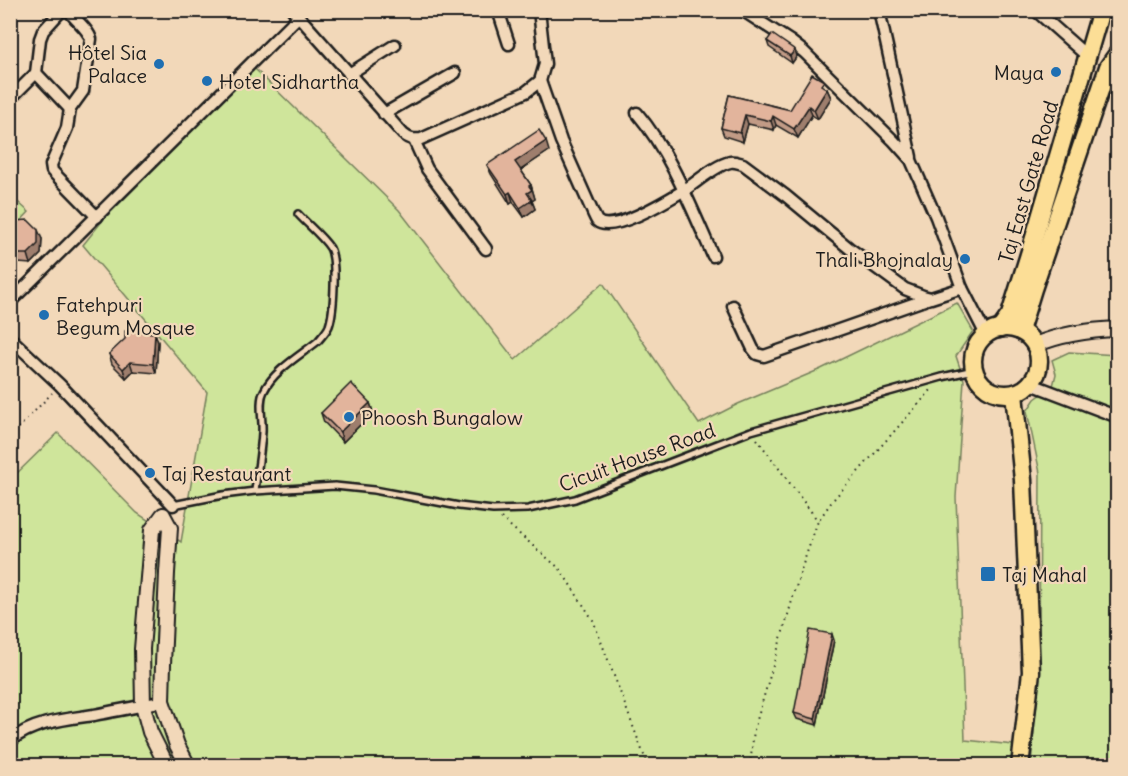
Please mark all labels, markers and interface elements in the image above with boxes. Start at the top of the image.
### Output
place label: Hôtel Sia Palace [68,40,147,88]
marker: Hôtel Sia Palace [152,57,166,71]
place label: Maya [994,60,1044,85]
marker: Maya [1049,65,1063,79]
place label: Hotel Sidhartha [219,69,359,94]
marker: Hotel Sidhartha [200,74,214,88]
street label: Taj East Gate Road [993,98,1063,266]
place label: Thali Bhojnalay [815,247,953,272]
marker: Thali Bhojnalay [958,252,972,266]
place label: Fatehpuri Begum Mosque [56,292,195,340]
marker: Fatehpuri Begum Mosque [37,308,51,322]
place label: Phoosh Bungalow [361,405,523,430]
marker: Phoosh Bungalow [342,410,356,424]
street label: Cicuit House Road [556,417,719,497]
place label: Taj Restaurant [162,461,291,486]
marker: Taj Restaurant [143,466,157,480]
place label: Taj Mahal [1002,562,1087,587]
marker: Taj Mahal [979,565,997,583]

